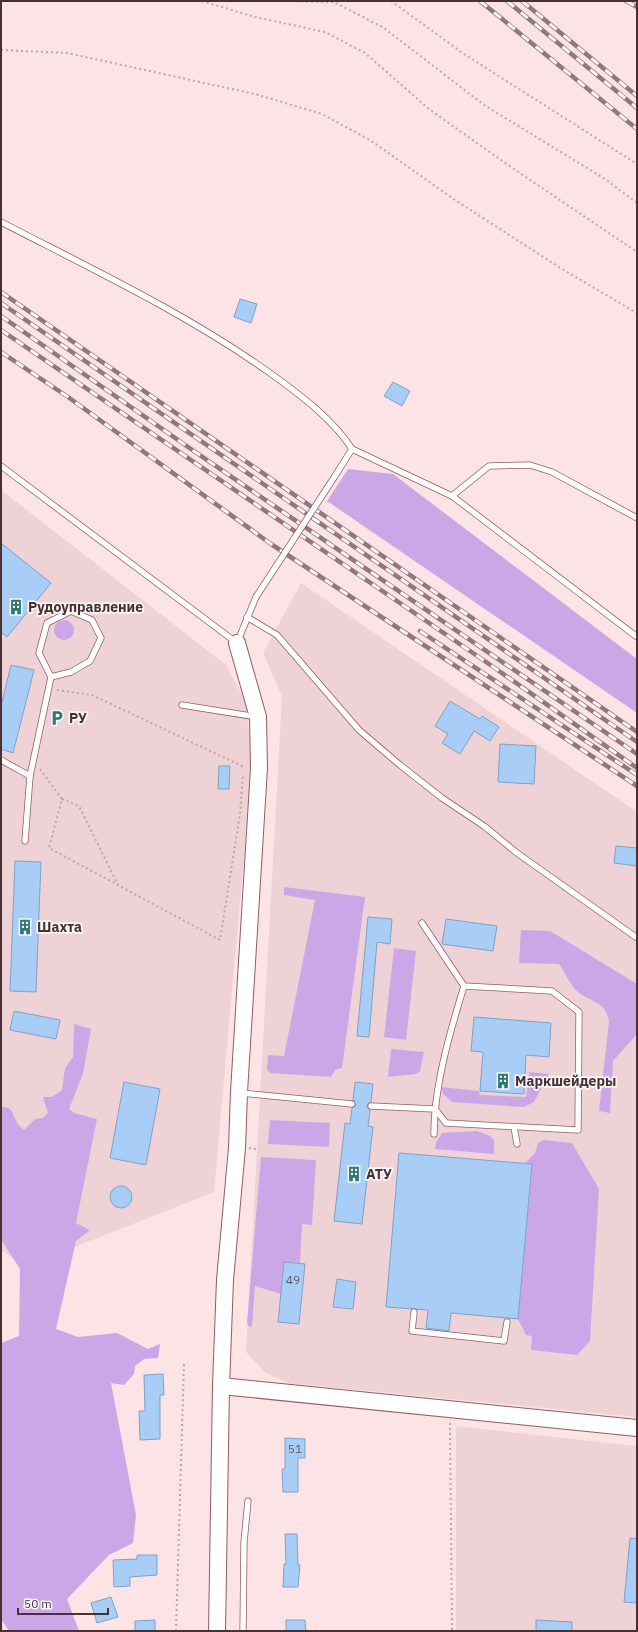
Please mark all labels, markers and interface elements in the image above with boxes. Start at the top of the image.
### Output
building icon: Рудоуправление [7,598,25,616]
place label: Рудоуправление [28,598,143,616]
parking icon: РУ [48,709,66,727]
place label: РУ [69,709,87,727]
building icon: Шахта [16,918,34,936]
place label: Шахта [37,918,82,936]
building icon: Маркшейдеры [494,1072,512,1090]
place label: Маркшейдеры [515,1072,616,1090]
building icon: АТУ [345,1165,363,1183]
place label: АТУ [366,1165,392,1183]
house number: 49 [286,1272,300,1287]
house number: 51 [288,1441,302,1456]
scale bar [18,1590,108,1616]
text: 50 m [24,1596,52,1611]

